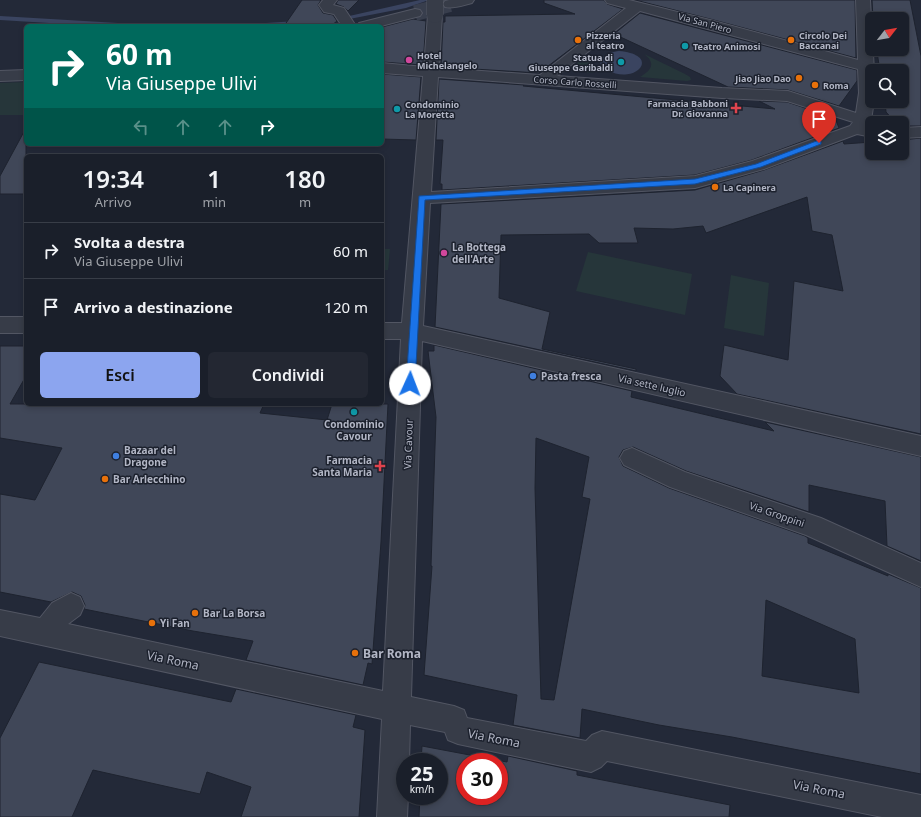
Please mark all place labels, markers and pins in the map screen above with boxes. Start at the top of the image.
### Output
place label: Pizzeria al teatro [586,29,625,52]
place label: Circolo Dei Baccanai [799,29,847,52]
marker: Pizzeria al teatro [573,35,583,45]
marker: Circolo Dei Baccanai [786,35,796,45]
place label: Teatro Animosi [693,40,761,53]
marker: Teatro Animosi [680,41,690,51]
place label: Hotel Michelangelo [417,49,478,72]
place label: Statua di Giuseppe Garibaldi [528,51,613,74]
marker: Hotel Michelangelo [404,55,414,65]
marker: Statua di Giuseppe Garibaldi [616,57,626,67]
place label: Jiao Jiao Dao [734,72,791,85]
marker: Jiao Jiao Dao [794,73,804,83]
place label: Roma [823,79,849,92]
marker: Roma [810,80,820,90]
place label: Farmacia Babboni Dr. Giovanna [647,97,728,120]
place label: Condominio La Moretta [405,98,460,121]
pin [802,102,836,143]
marker: Farmacia Babboni Dr. Giovanna [731,103,741,113]
marker: Condominio La Moretta [392,104,402,114]
place label: La Capinera [723,181,776,194]
marker: La Capinera [710,182,720,192]
place label: La Bottega dell'Arte [452,240,506,266]
marker: La Bottega dell'Arte [439,248,449,258]
place label: Pasta fresca [541,369,601,383]
marker: Pasta fresca [528,371,538,381]
marker: Condominio Cavour [349,407,359,417]
place label: Condominio Cavour [324,417,384,443]
place label: Bazaar del Dragone [124,443,176,469]
marker: Bazaar del Dragone [111,451,121,461]
place label: Farmacia Santa Maria [312,453,372,479]
marker: Farmacia Santa Maria [375,461,385,471]
place label: Bar Arlecchino [113,472,186,486]
marker: Bar Arlecchino [100,474,110,484]
place label: Bar La Borsa [203,606,265,620]
marker: Bar La Borsa [190,608,200,618]
place label: Yi Fan [160,616,190,630]
marker: Yi Fan [147,618,157,628]
place label: Bar Roma [363,645,421,662]
marker: Bar Roma [350,648,360,658]

